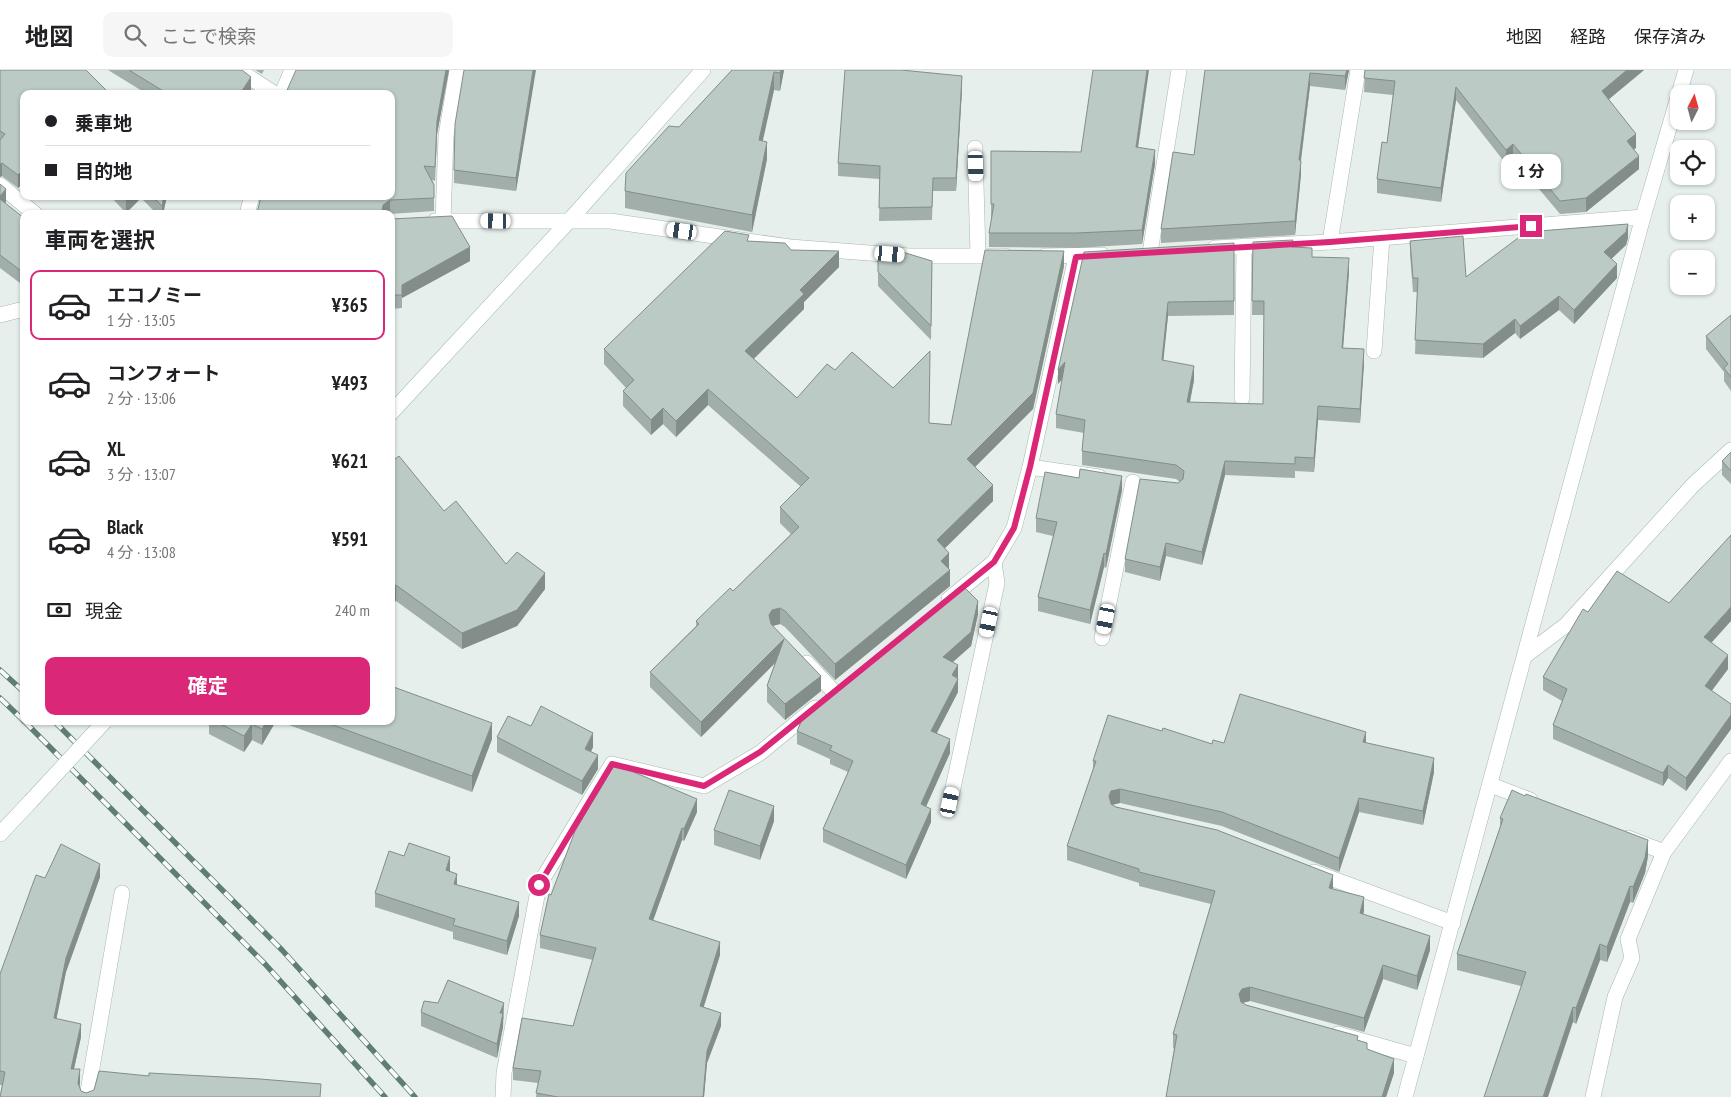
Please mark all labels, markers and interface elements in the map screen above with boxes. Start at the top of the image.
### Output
search box [103,12,453,57]
text: 地図 [25,21,73,52]
icon: search [121,21,149,49]
text: ここで検索 [161,24,256,48]
text: 地図 [1506,25,1542,48]
text: 経路 [1570,25,1606,48]
text: 保存済み [1634,25,1706,48]
north arrow [1670,85,1715,130]
map controls [1670,85,1715,295]
text: 乗車地 [75,111,132,135]
button: locate [1670,140,1715,185]
car [967,151,984,181]
callout: 1 分 [1501,154,1561,188]
text: 目的地 [75,159,132,183]
text: 1 分 [1518,161,1544,181]
button: + [1670,195,1715,240]
car [480,213,511,229]
route end [1520,215,1542,237]
car [666,221,697,241]
text: 車両を選択 [45,226,155,254]
car [874,245,905,263]
button: − [1670,250,1715,295]
icon: car [47,283,92,328]
text: エコノミー [107,283,202,307]
text: ¥365 [332,293,368,317]
text: 1 分 · 13:05 [107,310,176,330]
icon: car [47,361,92,406]
text: コンフォート [107,361,220,385]
text: ¥493 [332,371,368,395]
text: 2 分 · 13:06 [107,388,176,408]
text: XL [107,437,125,461]
icon: car [47,439,92,484]
text: ¥621 [332,449,368,473]
text: 3 分 · 13:07 [107,464,176,484]
text: Black [107,515,143,539]
icon: car [47,517,92,562]
text: ¥591 [332,527,368,551]
text: 4 分 · 13:08 [107,542,176,562]
icon: cash [45,596,73,624]
text: 現金 [85,599,123,623]
text: 240 m [335,600,370,620]
car [1095,603,1116,635]
car [978,606,999,638]
button: 確定 [45,657,370,715]
car [939,786,960,818]
route start [528,874,550,896]

